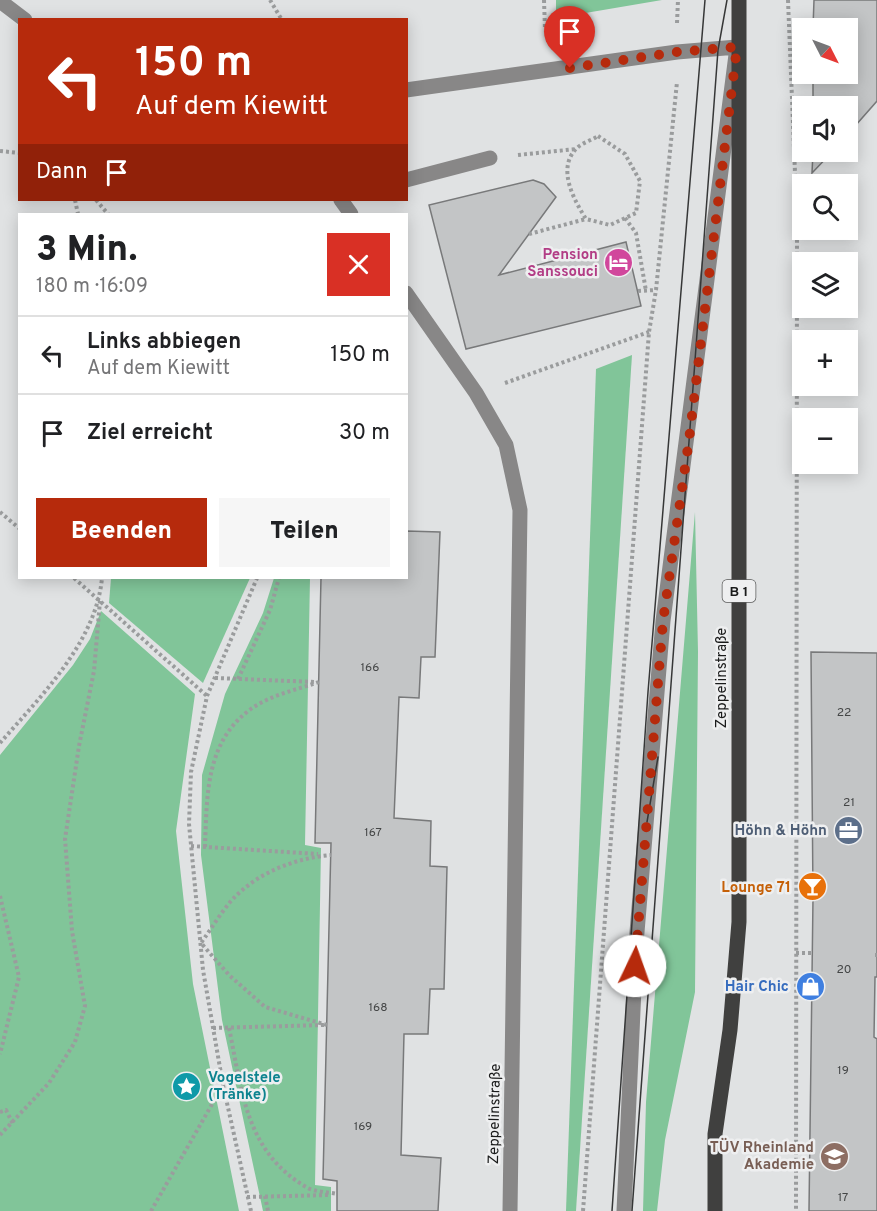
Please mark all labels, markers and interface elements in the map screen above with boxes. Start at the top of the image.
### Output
pin [544,6,595,68]
icon: arrive [553,15,586,48]
north arrow [792,18,858,84]
map controls [792,18,858,474]
text: 150 m [135,38,252,91]
icon: left [36,42,114,120]
text: Auf dem Kiewitt [135,90,328,124]
button: sound [792,96,858,162]
icon: arrive [100,156,133,189]
text: Dann [36,159,88,186]
button: search [792,174,858,240]
text: 3 Min. [36,228,137,274]
button: close [327,233,390,296]
place label: Pension Sanssouci [527,246,598,282]
hotel icon: Pension Sanssouci [603,247,635,279]
button: layers [792,252,858,318]
text: 180 m · 16:09 [36,274,148,300]
text: Links abbiegen [87,329,241,356]
button: + [792,330,858,396]
icon: left [36,339,69,372]
text: 150 m [330,342,390,369]
text: Auf dem Kiewitt [87,356,230,382]
button: − [792,408,858,474]
icon: arrive [36,417,69,450]
text: Ziel erreicht [87,420,213,447]
text: 30 m [339,420,390,447]
button: Beenden [36,498,207,567]
button: Teilen [219,498,390,567]
road number: B 1 [722,580,756,602]
street label: Zeppelinstraße [713,628,732,728]
house number: 166 [361,660,379,676]
house number: 22 [837,705,851,721]
house number: 21 [843,795,855,811]
office icon: Höhn & Höhn [832,814,864,846]
place label: Höhn & Höhn [735,822,827,841]
house number: 167 [364,825,382,841]
bar icon: Lounge 71 [796,871,828,903]
place label: Lounge 71 [721,879,791,898]
position arrow [603,934,667,998]
house number: 20 [836,962,852,978]
shop icon: Hair Chic [794,970,826,1002]
place label: Hair Chic [725,978,789,997]
house number: 168 [369,1000,387,1016]
street label: Zeppelinstraße [485,1063,506,1165]
house number: 19 [837,1063,849,1079]
place label: Vogelstele (Tränke) [208,1069,281,1105]
place icon: Vogelstele (Tränke) [171,1070,203,1102]
house number: 169 [354,1119,372,1135]
place label: TÜV Rheinland Akademie [710,1137,814,1175]
school or university icon: TÜV Rheinland Akademie [819,1140,851,1172]
house number: 17 [838,1190,848,1206]

